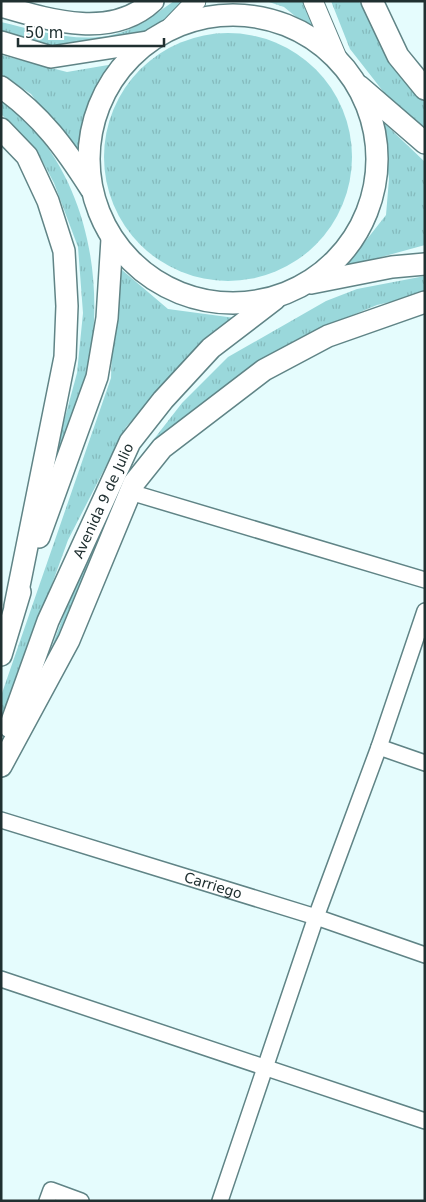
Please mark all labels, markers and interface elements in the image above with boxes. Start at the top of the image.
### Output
scale bar [18,15,164,47]
text: 50 m [25,24,63,42]
street label: Avenida 9 de Julio [70,440,136,561]
street label: Carriego [182,869,244,902]

